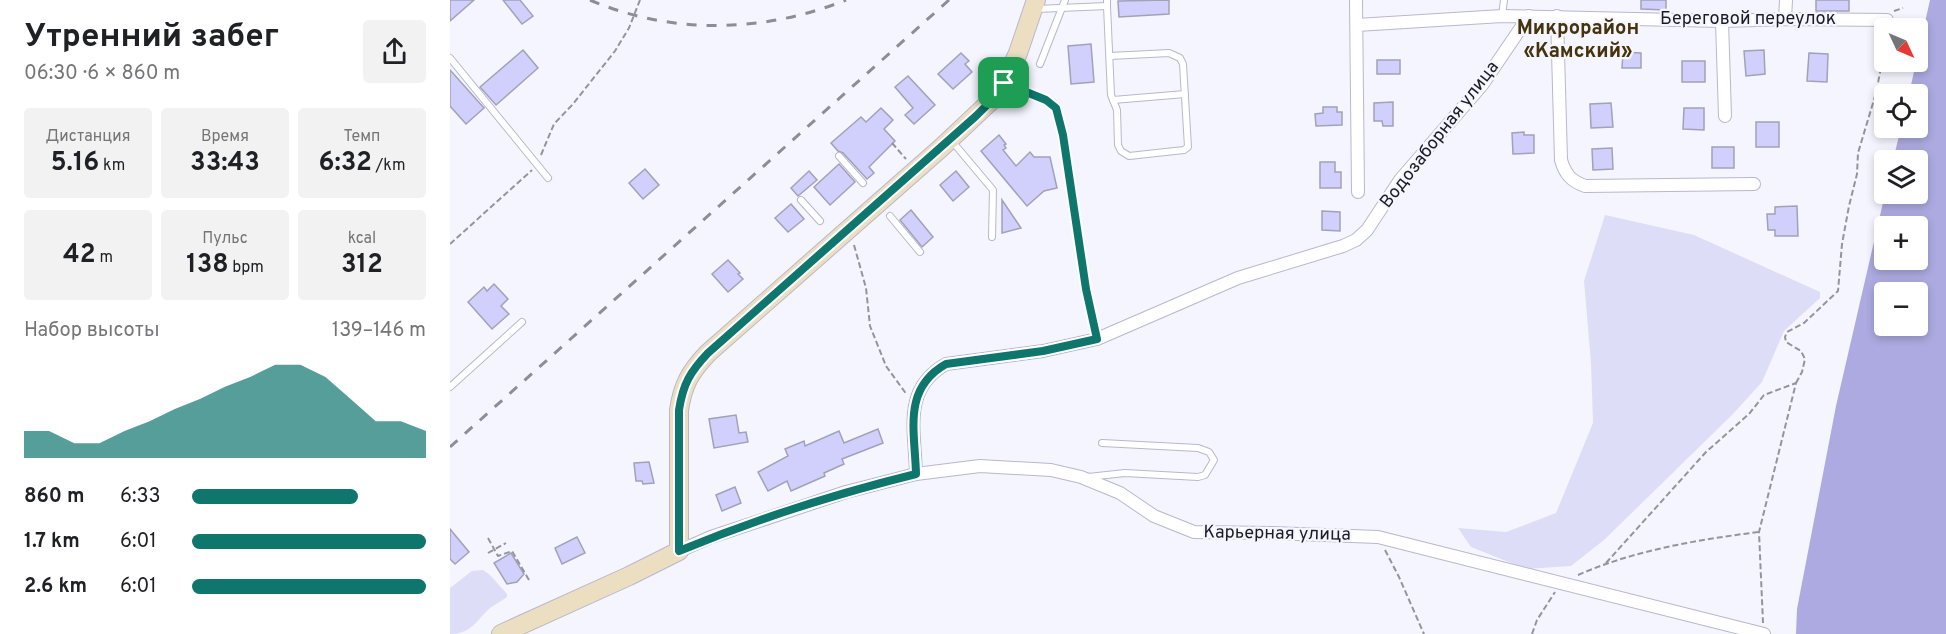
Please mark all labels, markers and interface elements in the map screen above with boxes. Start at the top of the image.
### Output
street label: Береговой переулок [1660,8,1836,31]
district label: Микрорайон «Камский» [1517,16,1639,65]
text: Утренний забег [24,17,279,59]
north arrow [1874,18,1928,72]
map controls [1874,18,1928,336]
button: share [363,20,426,83]
pin [978,57,1029,108]
street label: Водозаборная улица [1375,57,1505,213]
text: 06:30 · 6 × 860 m [24,61,180,87]
icon: arrive [987,66,1020,99]
button: locate [1874,84,1928,138]
text: Дистанция [45,127,131,147]
text: Время [201,127,249,147]
text: Темп [344,127,380,147]
text: 5.16 [51,147,99,180]
text: 33:43 [190,147,260,180]
text: 6:32 [319,147,372,180]
button: layers [1874,150,1928,204]
text: km [99,156,125,176]
text: /km [372,156,405,176]
button: + [1874,216,1928,270]
text: Пульс [202,229,248,249]
text: kcal [348,229,376,249]
text: 42 [63,239,96,272]
text: m [96,248,113,268]
text: 138 [186,249,229,282]
text: 312 [341,249,383,282]
text: bpm [229,258,264,278]
button: − [1874,282,1928,336]
text: Набор высоты [24,318,160,344]
text: 139–146 m [332,318,426,344]
text: 860 m [24,484,85,510]
text: 6:33 [120,484,161,510]
street label: Карьерная улица [1203,521,1351,547]
text: 1.7 km [24,529,80,555]
text: 6:01 [120,529,157,555]
text: 2.6 km [24,574,87,600]
text: 6:01 [120,574,157,600]

